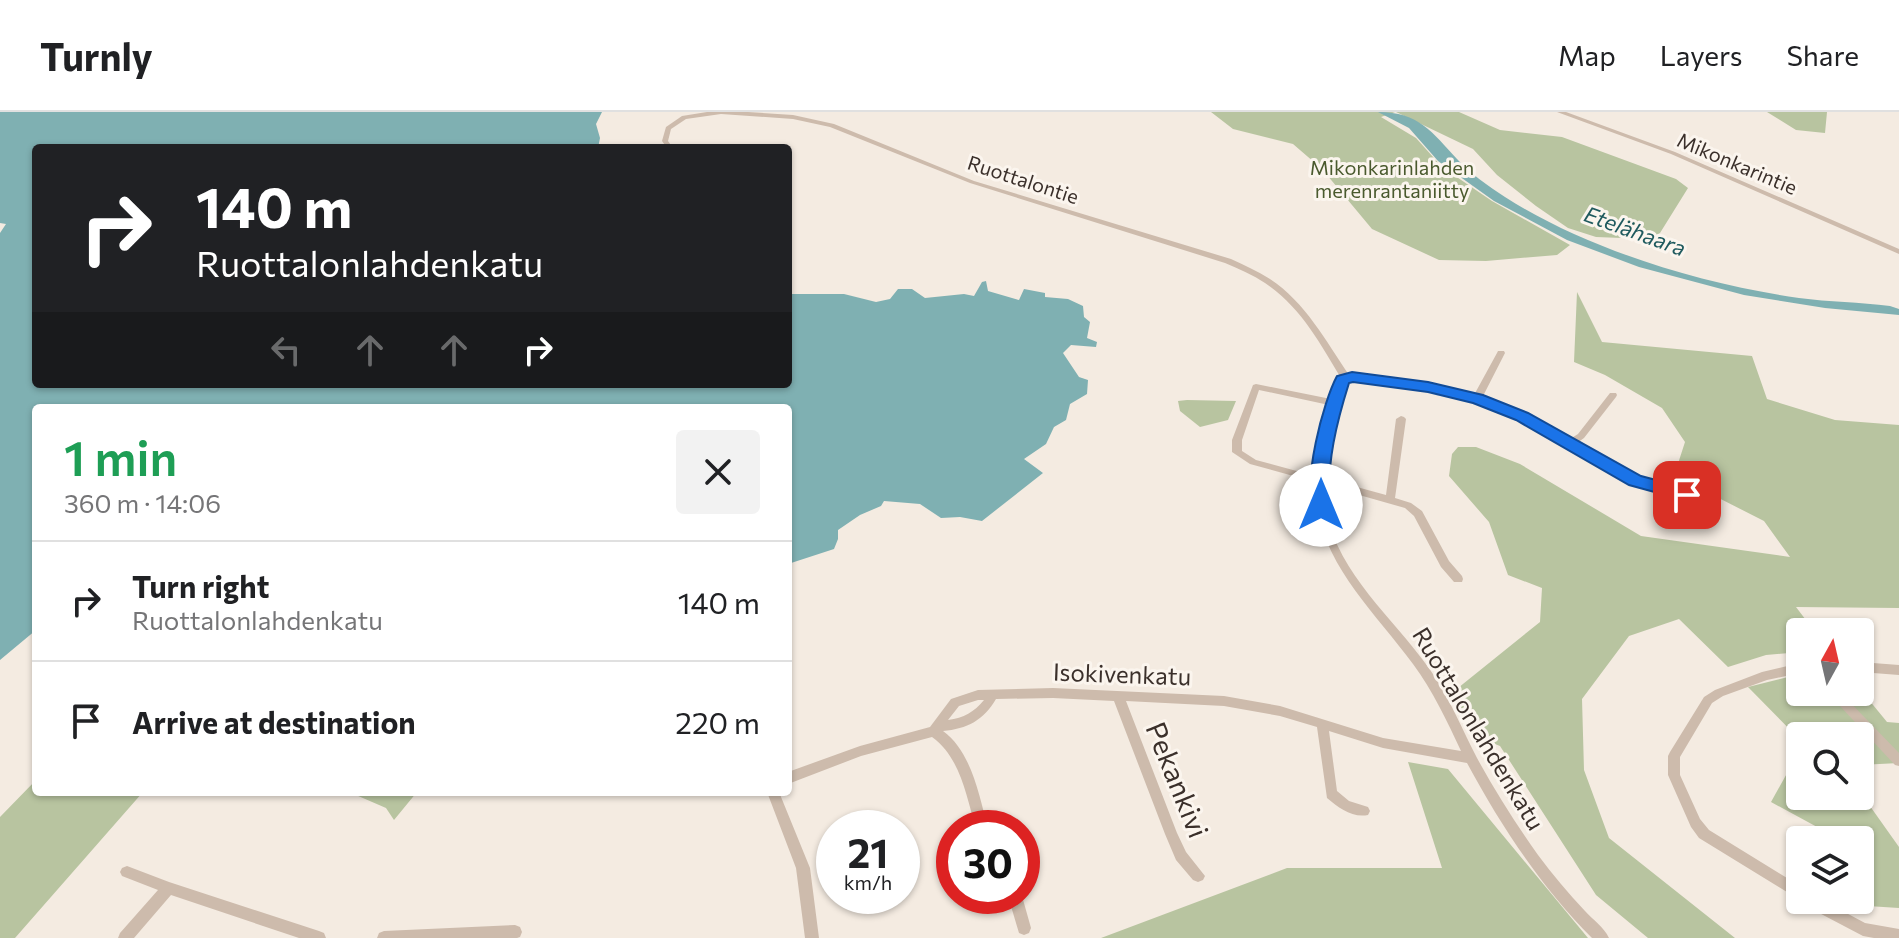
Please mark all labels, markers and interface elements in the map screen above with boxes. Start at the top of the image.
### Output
text: Turnly [40,32,153,79]
text: Map [1558,38,1616,72]
text: Layers [1660,38,1742,72]
text: Share [1786,38,1859,72]
street label: Mikonkarintie [1674,127,1801,199]
street label: Ruottalontie [965,150,1082,208]
park label: Mikonkarinlahden merenrantaniitty [1310,155,1474,202]
text: 140 m [196,171,352,240]
icon: right [64,176,168,280]
water label: Etelähaara [1581,200,1690,261]
text: Ruottalonlahdenkatu [196,240,543,284]
icon: left [264,328,308,372]
icon: ahead [348,328,392,372]
icon: ahead [432,328,476,372]
icon: right [516,328,560,372]
text: 1 min [64,427,177,486]
button: close [676,430,760,514]
pin [1653,461,1721,529]
position arrow [1279,463,1363,547]
icon: arrive [1665,473,1709,517]
text: 360 m · 14:06 [64,487,221,518]
text: Turn right [132,567,269,604]
icon: right [64,579,108,623]
text: 140 m [678,583,760,620]
text: Ruottalonlahdenkatu [132,604,383,635]
north arrow [1786,618,1874,706]
map controls [1786,618,1874,914]
street label: Ruottalonlahdenkatu [1407,622,1551,835]
street label: Isokivenkatu [1052,657,1192,690]
icon: arrive [64,699,108,743]
text: Arrive at destination [132,703,416,740]
text: 220 m [675,703,760,740]
street label: Pekankivi [1139,717,1216,842]
button: search [1786,722,1874,810]
speed limit sign: 30 [936,810,1040,914]
button: layers [1786,826,1874,914]
text: 21 [848,827,888,876]
text: km/h [844,870,892,894]

